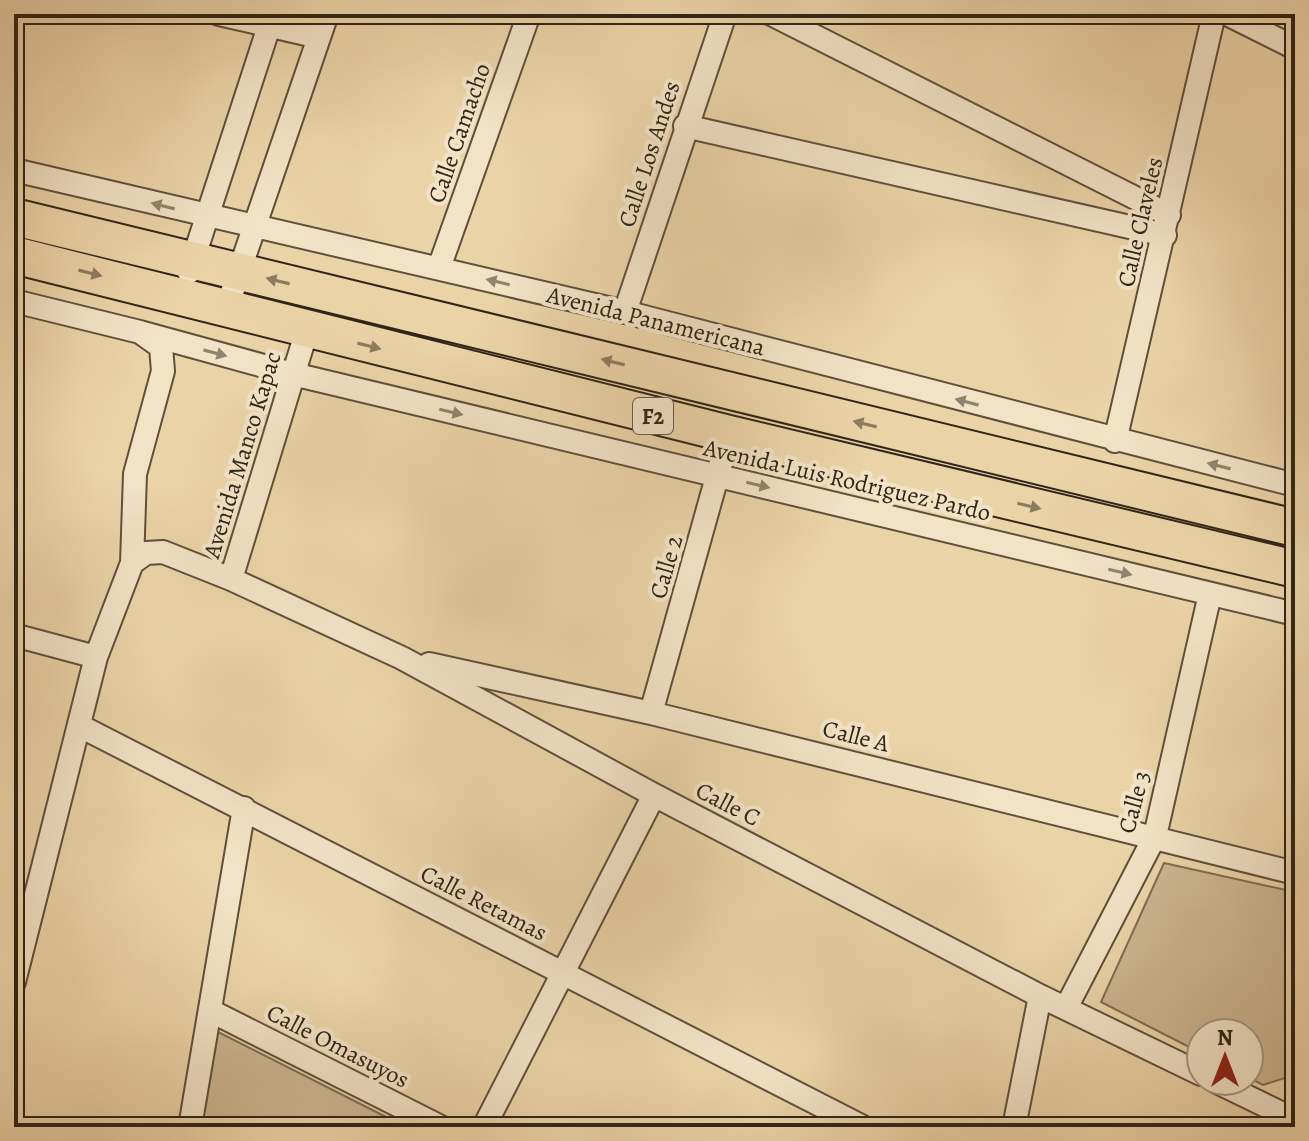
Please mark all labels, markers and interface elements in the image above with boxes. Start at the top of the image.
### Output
street label: Calle Camacho [420,59,498,207]
street label: Calle Los Andes [610,77,688,231]
street label: Calle Claveles [1110,154,1170,290]
one-way arrow [150,200,175,212]
one-way arrow [77,268,102,280]
one-way arrow [266,275,291,287]
one-way arrow [486,275,511,288]
street label: Avenida Panamericana [543,278,769,364]
one-way arrow [356,340,381,352]
one-way arrow [203,347,228,359]
street label: Avenida Manco Kapac [195,348,289,563]
one-way arrow [600,356,625,368]
one-way arrow [955,395,980,407]
road number: F2 [633,398,673,434]
one-way arrow [439,406,464,418]
one-way arrow [853,417,878,429]
street label: Avenida Luis Rodriguez Pardo [699,431,994,529]
one-way arrow [1207,459,1232,472]
one-way arrow [746,480,771,492]
one-way arrow [1017,500,1042,512]
street label: Calle 2 [642,531,690,603]
one-way arrow [1108,566,1133,579]
street label: Calle A [819,712,894,760]
street label: Calle 3 [1110,767,1158,837]
street label: Calle C [690,774,766,834]
street label: Calle Retamas [415,857,553,949]
street label: Calle Omasuyos [261,996,415,1096]
north arrow [1185,1017,1265,1097]
text: N [1217,1023,1233,1053]

